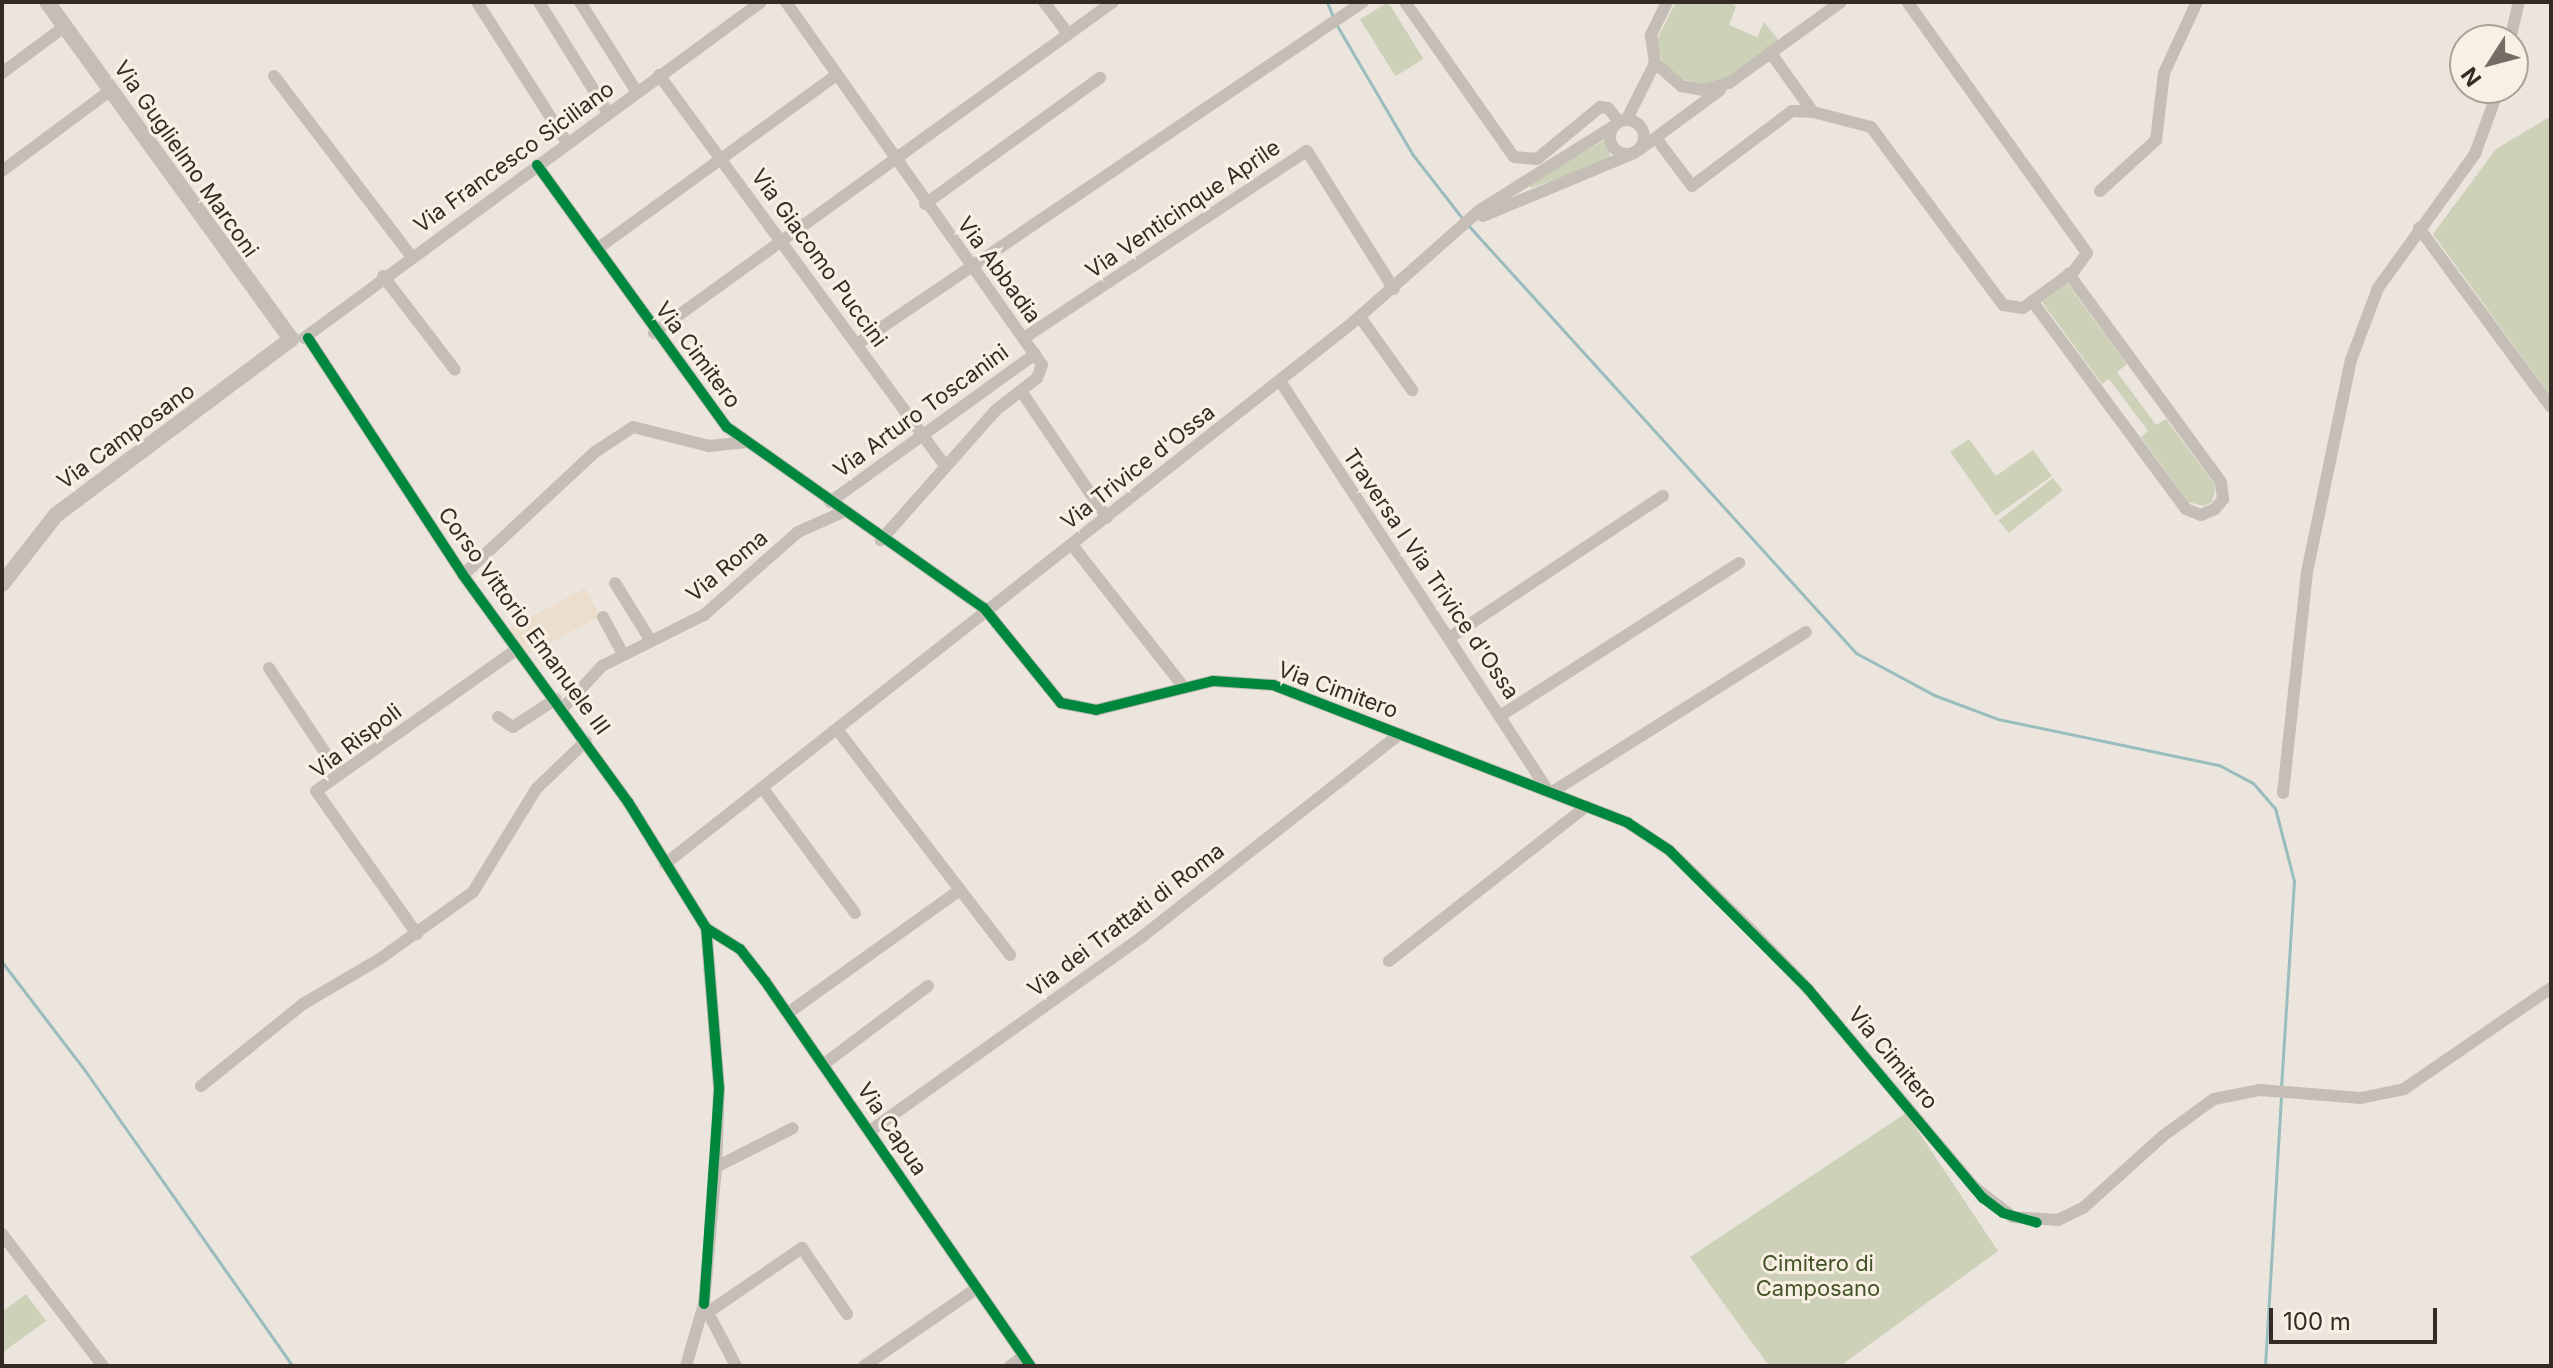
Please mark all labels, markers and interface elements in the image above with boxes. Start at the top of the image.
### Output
north arrow [2449,24,2529,104]
street label: Via Guglielmo Marconi [108,56,264,262]
text: N [2456,63,2487,91]
street label: Via Francesco Siciliano [409,76,619,238]
street label: Via Venticinque Aprile [1081,134,1285,284]
street label: Via Giacomo Puccini [746,164,892,352]
street label: Via Abbadia [952,212,1046,328]
street label: Via Cimitero [650,297,746,413]
street label: Via Arturo Toscanini [829,339,1013,483]
street label: Via Camposano [52,377,200,495]
street label: Via Trivice d'Ossa [1056,399,1220,535]
street label: Traversa I Via Trivice d'Ossa [1337,444,1525,704]
street label: Corso Vittorio Emanuele III [433,502,615,740]
street label: Via Roma [681,524,773,608]
street label: Via Cimitero [1274,656,1402,724]
street label: Via Rispoli [305,698,407,784]
street label: Via dei Trattati di Roma [1023,838,1229,1002]
street label: Via Cimitero [1842,1001,1944,1115]
street label: Via Capua [851,1078,933,1180]
park label: Cimitero di Camposano [1756,1250,1880,1302]
scale bar [2273,1292,2441,1342]
text: 100 m [2283,1307,2351,1336]

